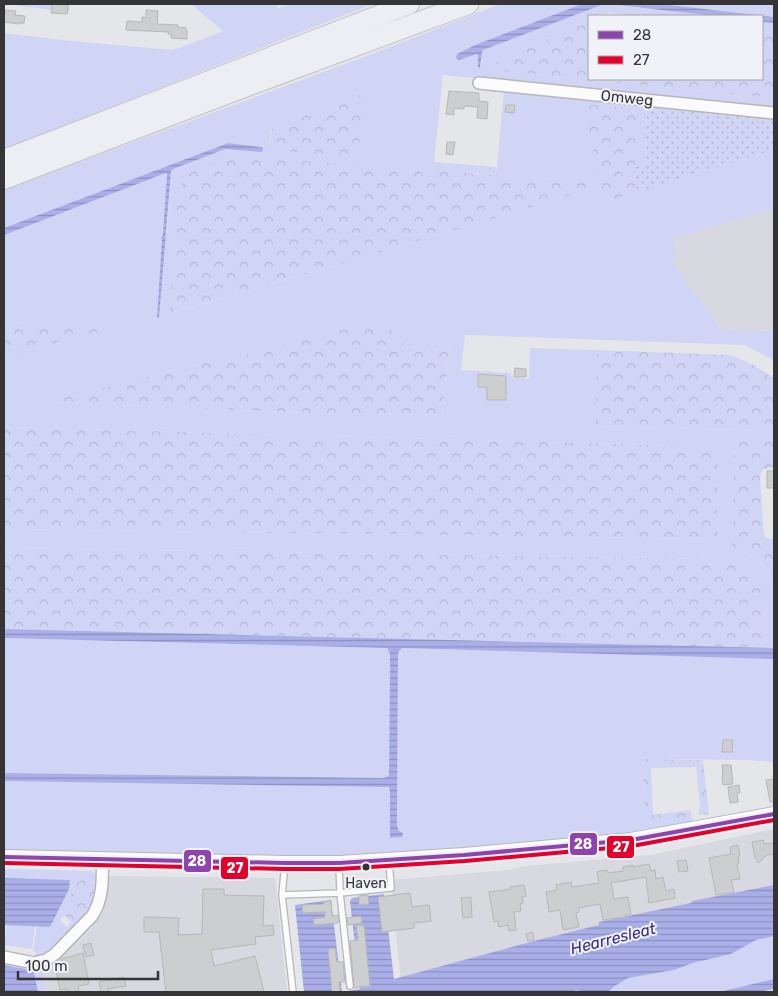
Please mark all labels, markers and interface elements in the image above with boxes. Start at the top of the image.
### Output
legend [588,15,763,80]
text: 28 [633,26,651,44]
text: 27 [633,51,650,69]
street label: Omweg [600,86,654,110]
line badge: 28 [569,832,598,856]
line badge: 27 [606,835,635,859]
text: 28 [574,836,592,853]
text: 27 [612,839,630,856]
line badge: 28 [183,849,212,873]
text: 28 [188,853,206,870]
line badge: 27 [220,856,249,880]
text: 27 [226,860,244,877]
marker: Haven [361,862,371,872]
place label: Haven [345,875,387,892]
water label: Hearresleat [568,919,659,958]
scale bar [18,948,158,980]
text: 100 m [25,957,67,975]

